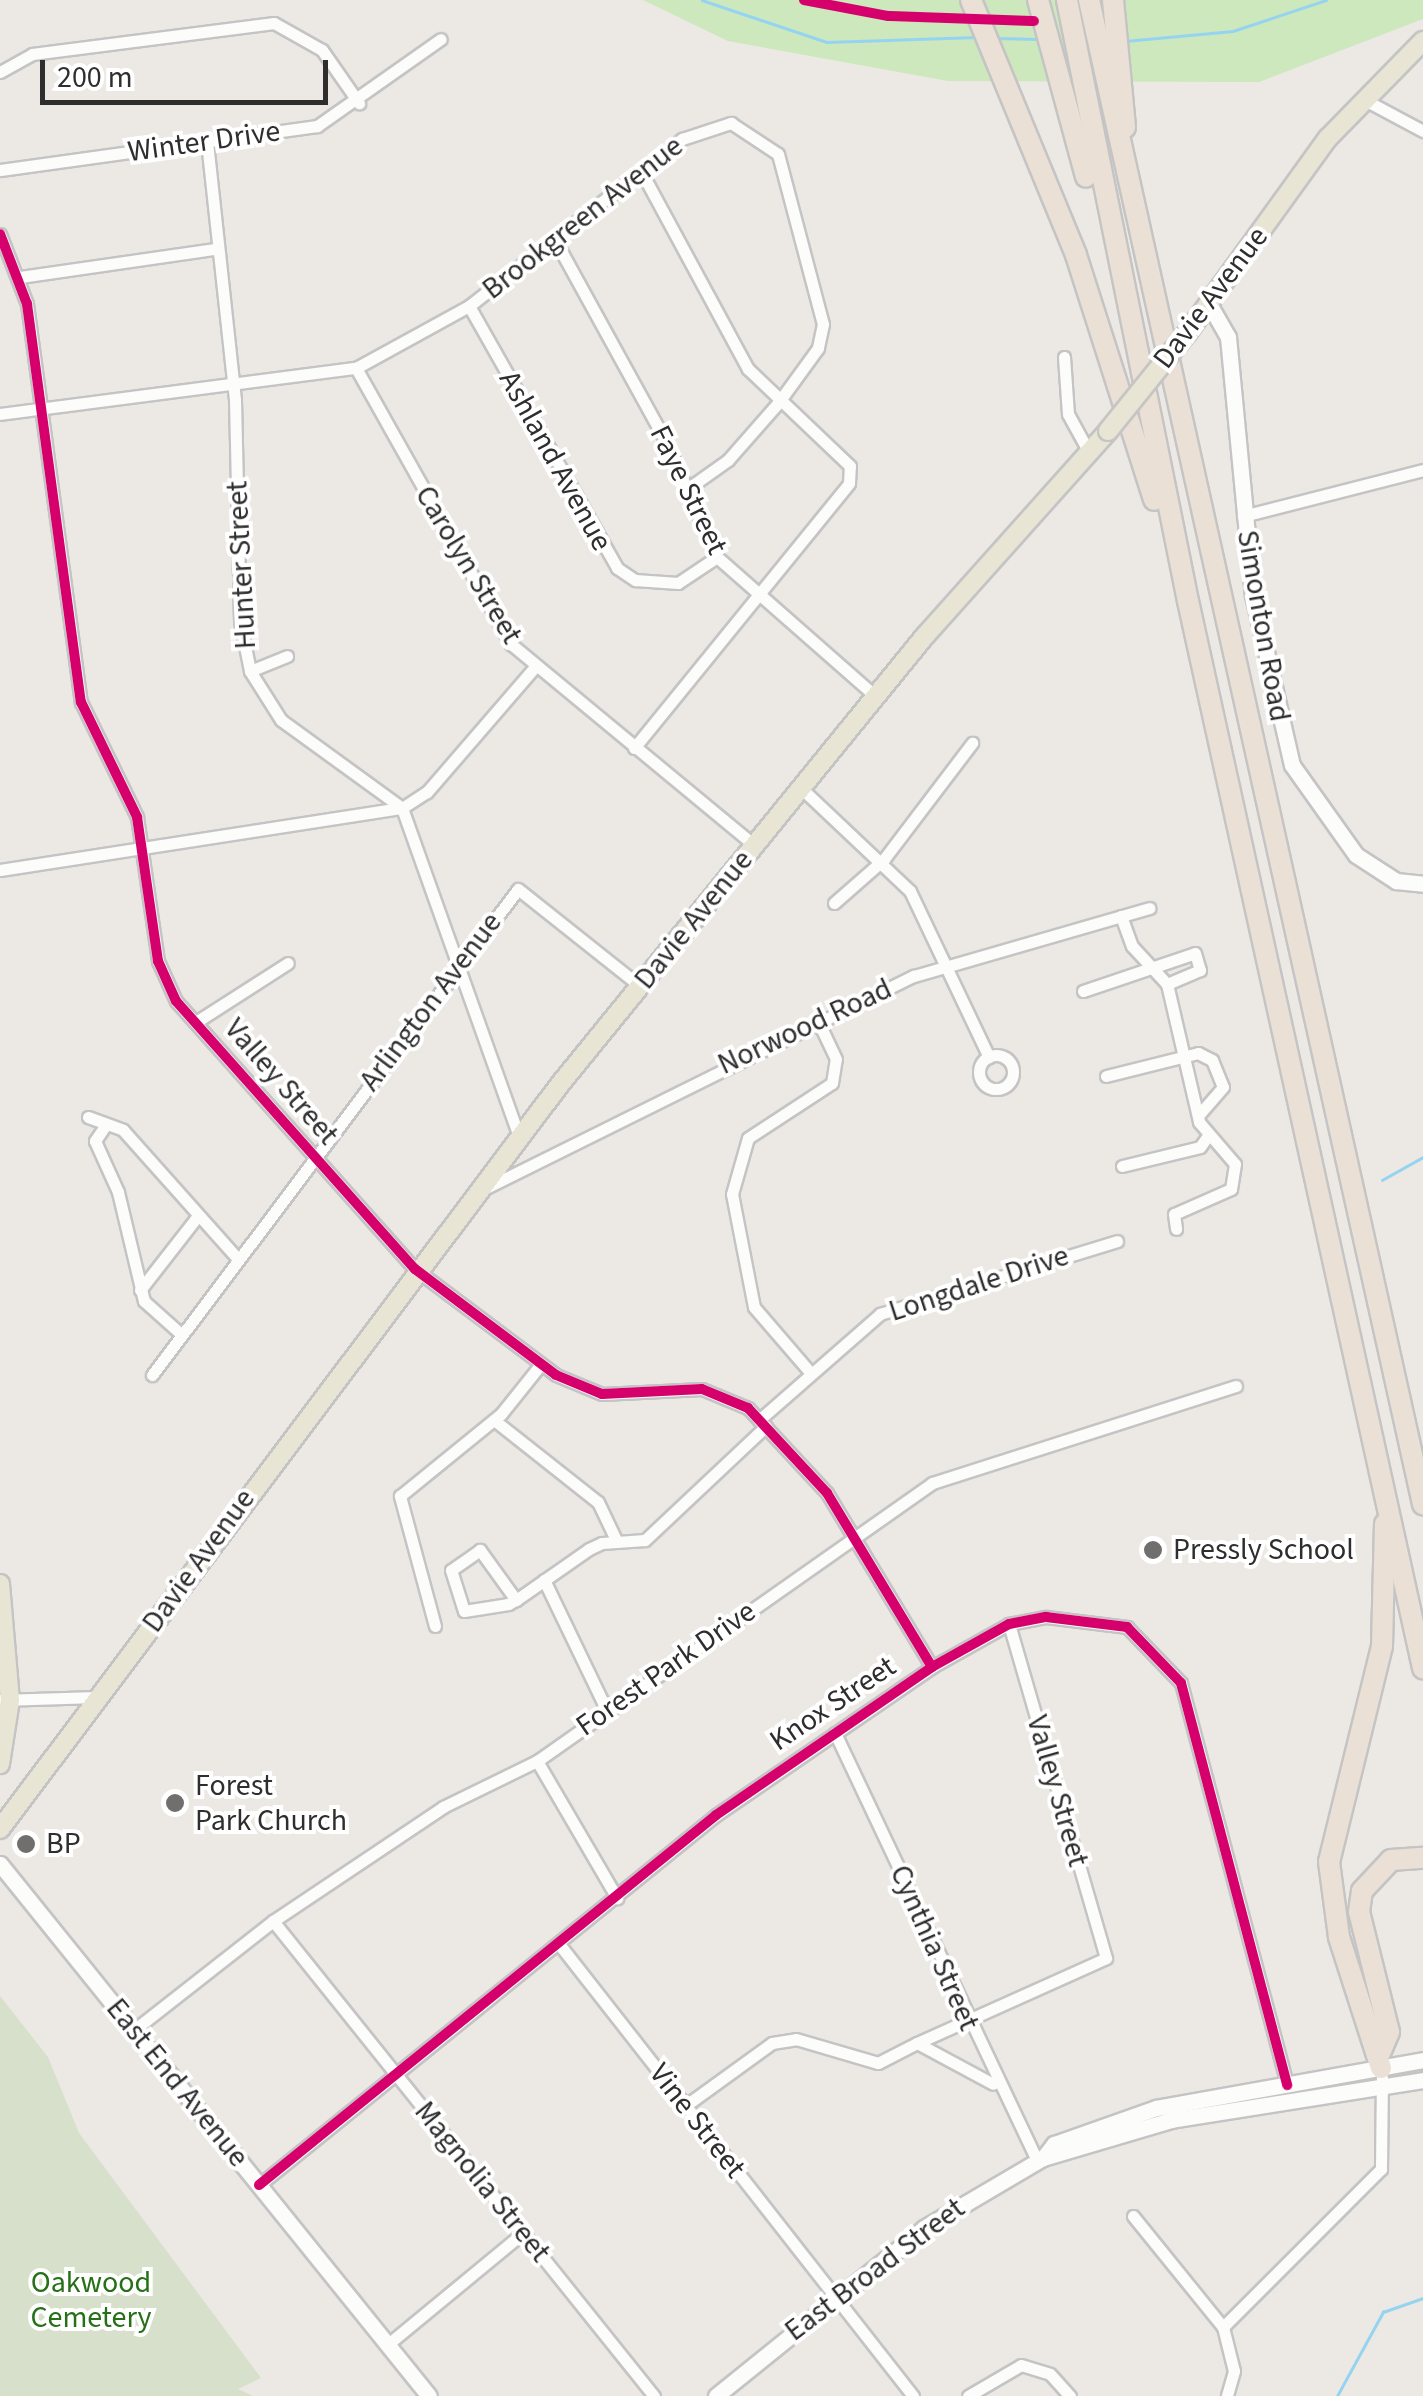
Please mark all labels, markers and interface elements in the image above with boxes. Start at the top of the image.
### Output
scale bar [45,40,332,102]
text: 200 m [57,56,133,99]
street label: Winter Drive [126,113,282,171]
street label: Brookgreen Avenue [476,128,690,308]
street label: Davie Avenue [1146,220,1276,376]
street label: Ashland Avenue [491,365,619,557]
street label: Faye Street [641,420,735,560]
street label: Hunter Street [220,480,264,650]
street label: Carolyn Street [407,480,529,650]
street label: Simonton Road [1228,527,1298,725]
street label: Davie Avenue [627,843,761,997]
street label: Arlington Avenue [352,906,510,1098]
street label: Norwood Road [712,971,898,1083]
street label: Valley Street [216,1012,346,1152]
street label: Longdale Drive [885,1238,1073,1330]
street label: Davie Avenue [135,1482,263,1640]
place label: Pressly School [1173,1532,1354,1568]
marker: Pressly School [1142,1539,1164,1561]
street label: Forest Park Drive [569,1594,763,1744]
street label: Knox Street [763,1649,903,1759]
street label: Valley Street [1018,1711,1096,1871]
place label: Forest Park Church [195,1768,347,1838]
marker: Forest Park Church [164,1792,186,1814]
place label: BP [46,1826,81,1862]
marker: BP [15,1833,37,1855]
street label: Cynthia Street [882,1860,986,2036]
street label: East End Avenue [98,1991,256,2175]
street label: Vine Street [641,2057,753,2185]
street label: Magnolia Street [406,2095,558,2269]
street label: East Broad Street [778,2191,972,2349]
park label: Oakwood Cemetery [30,2265,152,2336]

